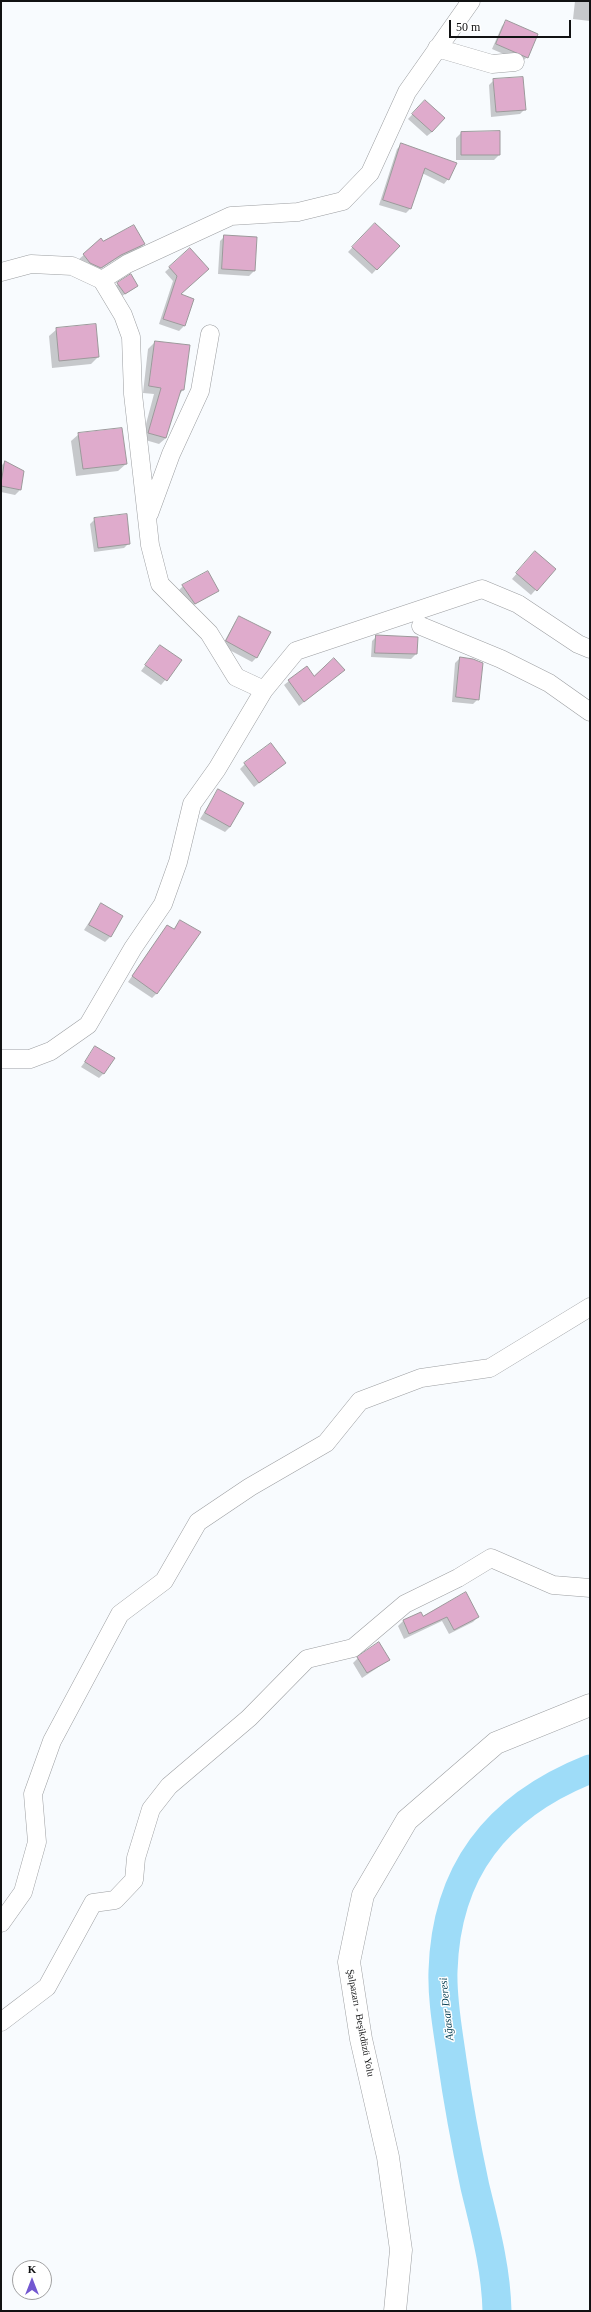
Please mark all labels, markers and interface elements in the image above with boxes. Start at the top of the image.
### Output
scale bar [451,12,573,38]
text: 50 m [456,20,480,34]
street label: Şalpazarı - Beşikdüzü Yolu [344,1968,376,2078]
water label: Ağasar Deresi [437,1977,457,2041]
north arrow [12,2260,52,2300]
text: K [28,2263,36,2275]

